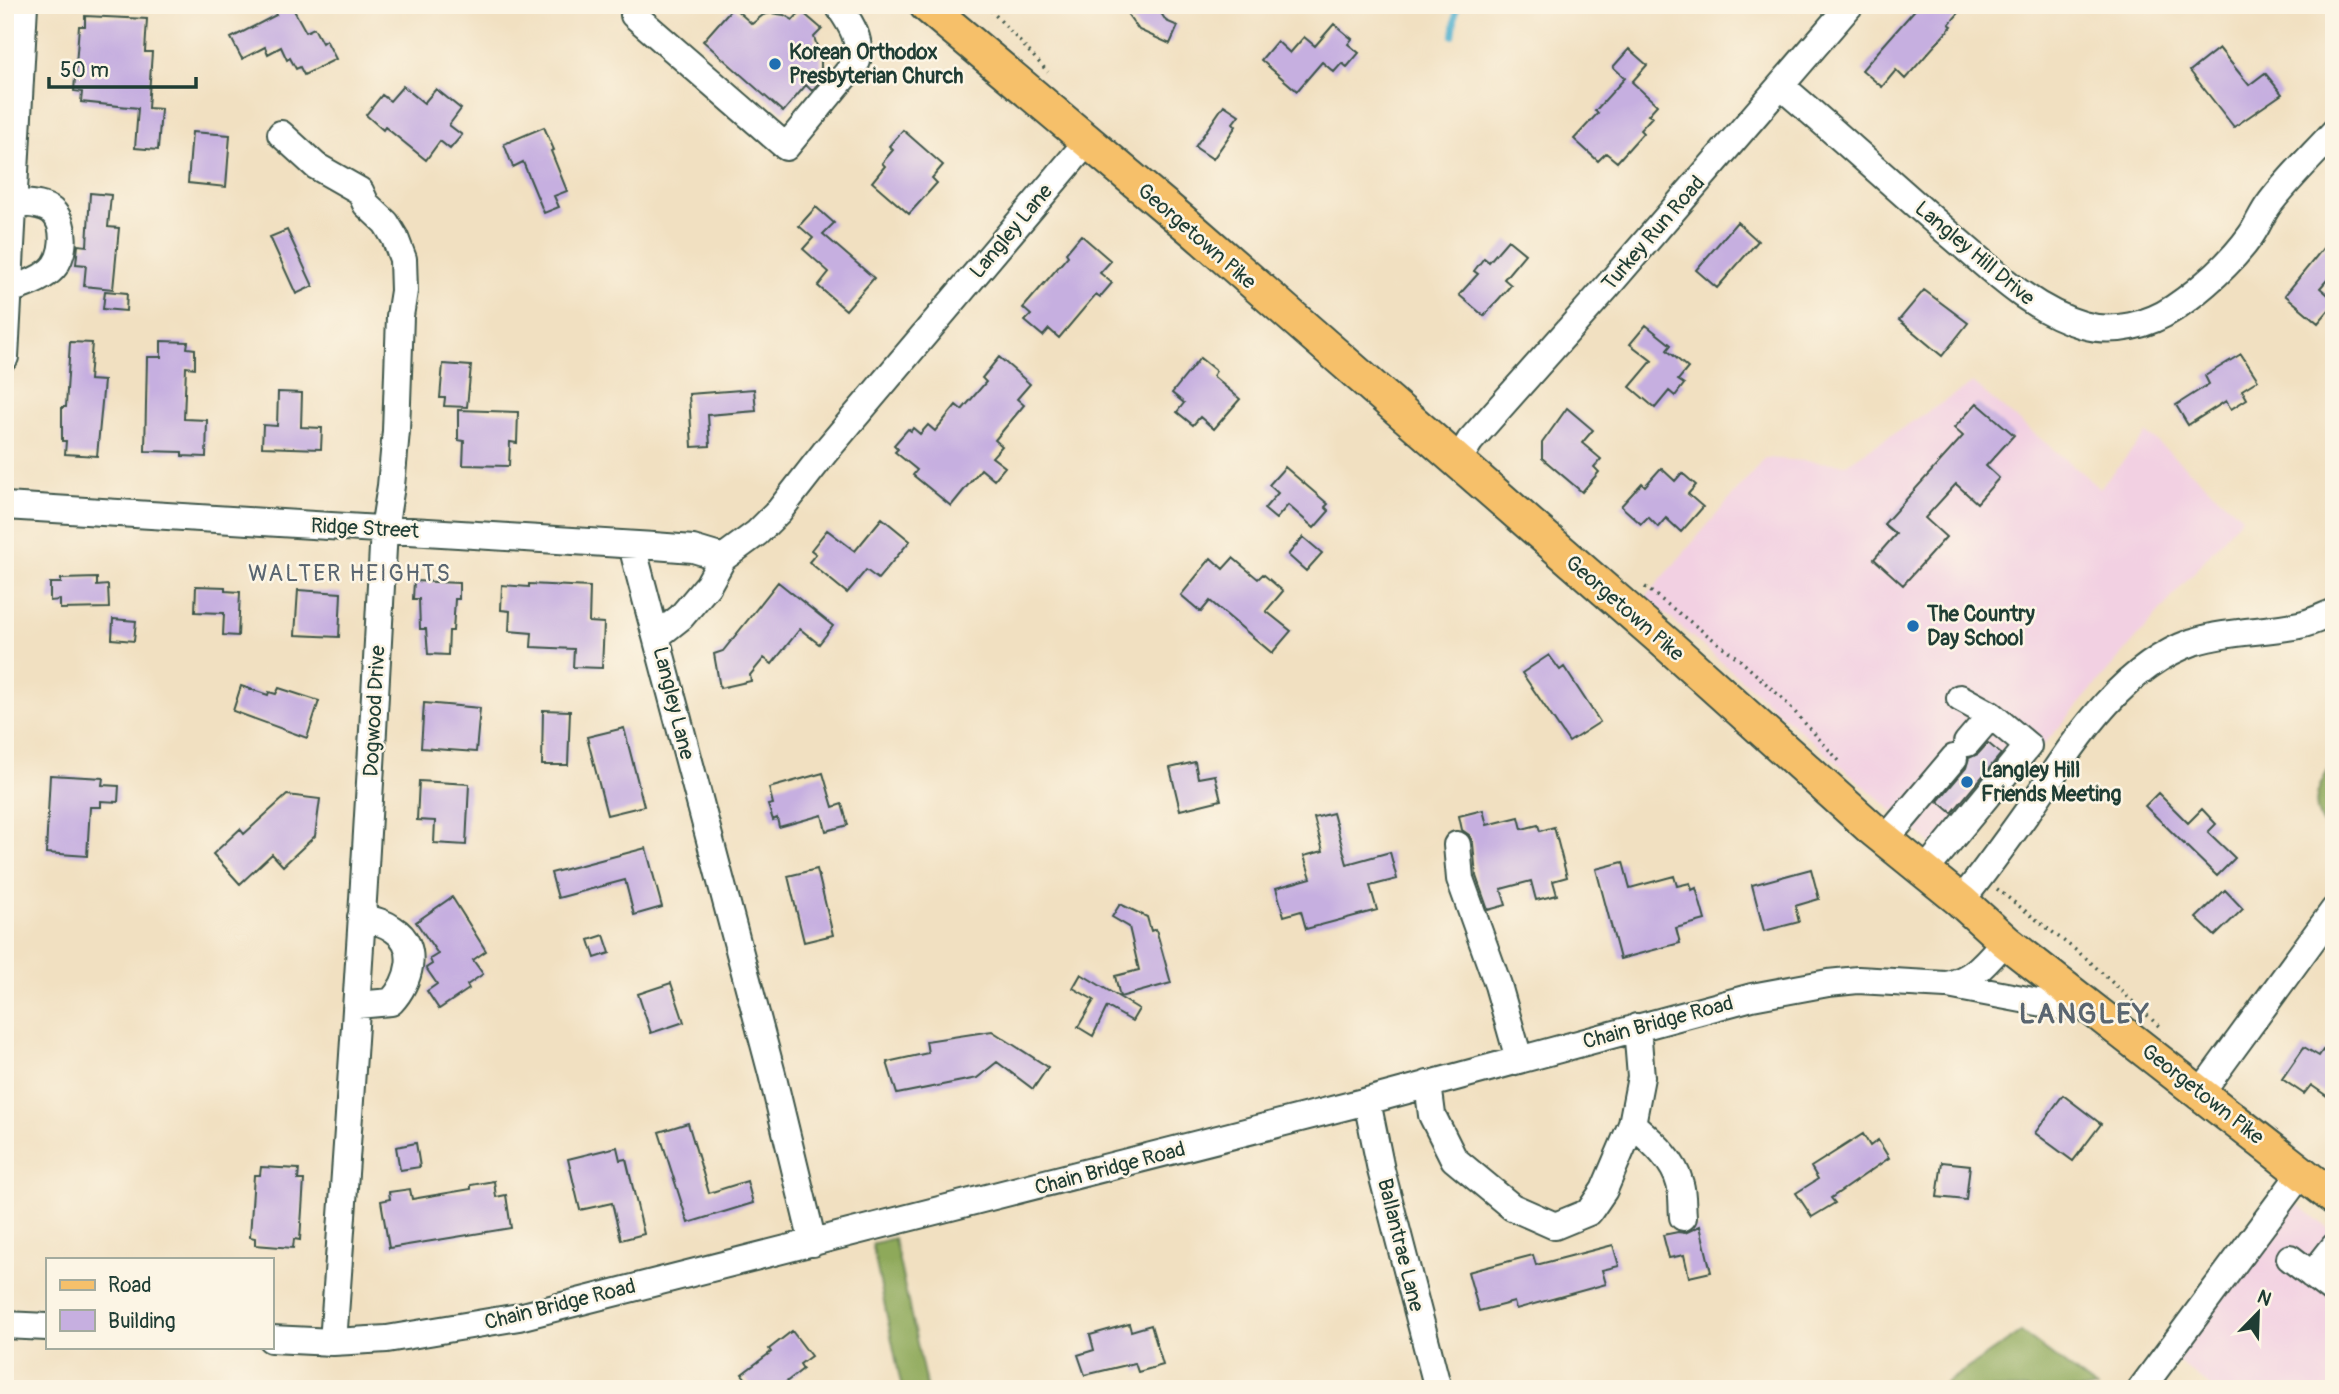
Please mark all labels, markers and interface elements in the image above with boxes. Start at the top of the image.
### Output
place label: Korean Orthodox Presbyterian Church [789,39,963,90]
scale bar [49,46,196,90]
marker: Korean Orthodox Presbyterian Church [767,56,783,72]
text: 50 m [60,57,109,84]
street label: Turkey Run Road [1596,170,1711,297]
street label: Georgetown Pike [1132,177,1262,296]
street label: Langley Lane [964,178,1059,284]
street label: Langley Hill Drive [1909,195,2041,312]
street label: Ridge Street [310,512,420,545]
street label: Georgetown Pike [1560,549,1690,668]
district label: WALTER HEIGHTS [248,559,452,588]
place label: The Country Day School [1926,601,2035,652]
marker: The Country Day School [1905,618,1921,634]
street label: Dogwood Drive [358,644,391,777]
street label: Langley Lane [646,644,701,763]
place label: Langley Hill Friends Meeting [1981,757,2122,808]
marker: Langley Hill Friends Meeting [1959,774,1975,790]
street label: Chain Bridge Road [1580,989,1736,1056]
district label: LANGLEY [2019,997,2151,1032]
street label: Georgetown Pike [2136,1038,2270,1151]
street label: Chain Bridge Road [1032,1135,1188,1202]
street label: Ballantrae Lane [1371,1176,1430,1315]
legend [46,1258,273,1348]
text: Road [108,1272,152,1299]
street label: Chain Bridge Road [482,1273,638,1336]
north arrow [2224,1278,2294,1348]
text: N [2254,1285,2275,1312]
text: Building [108,1308,175,1335]

